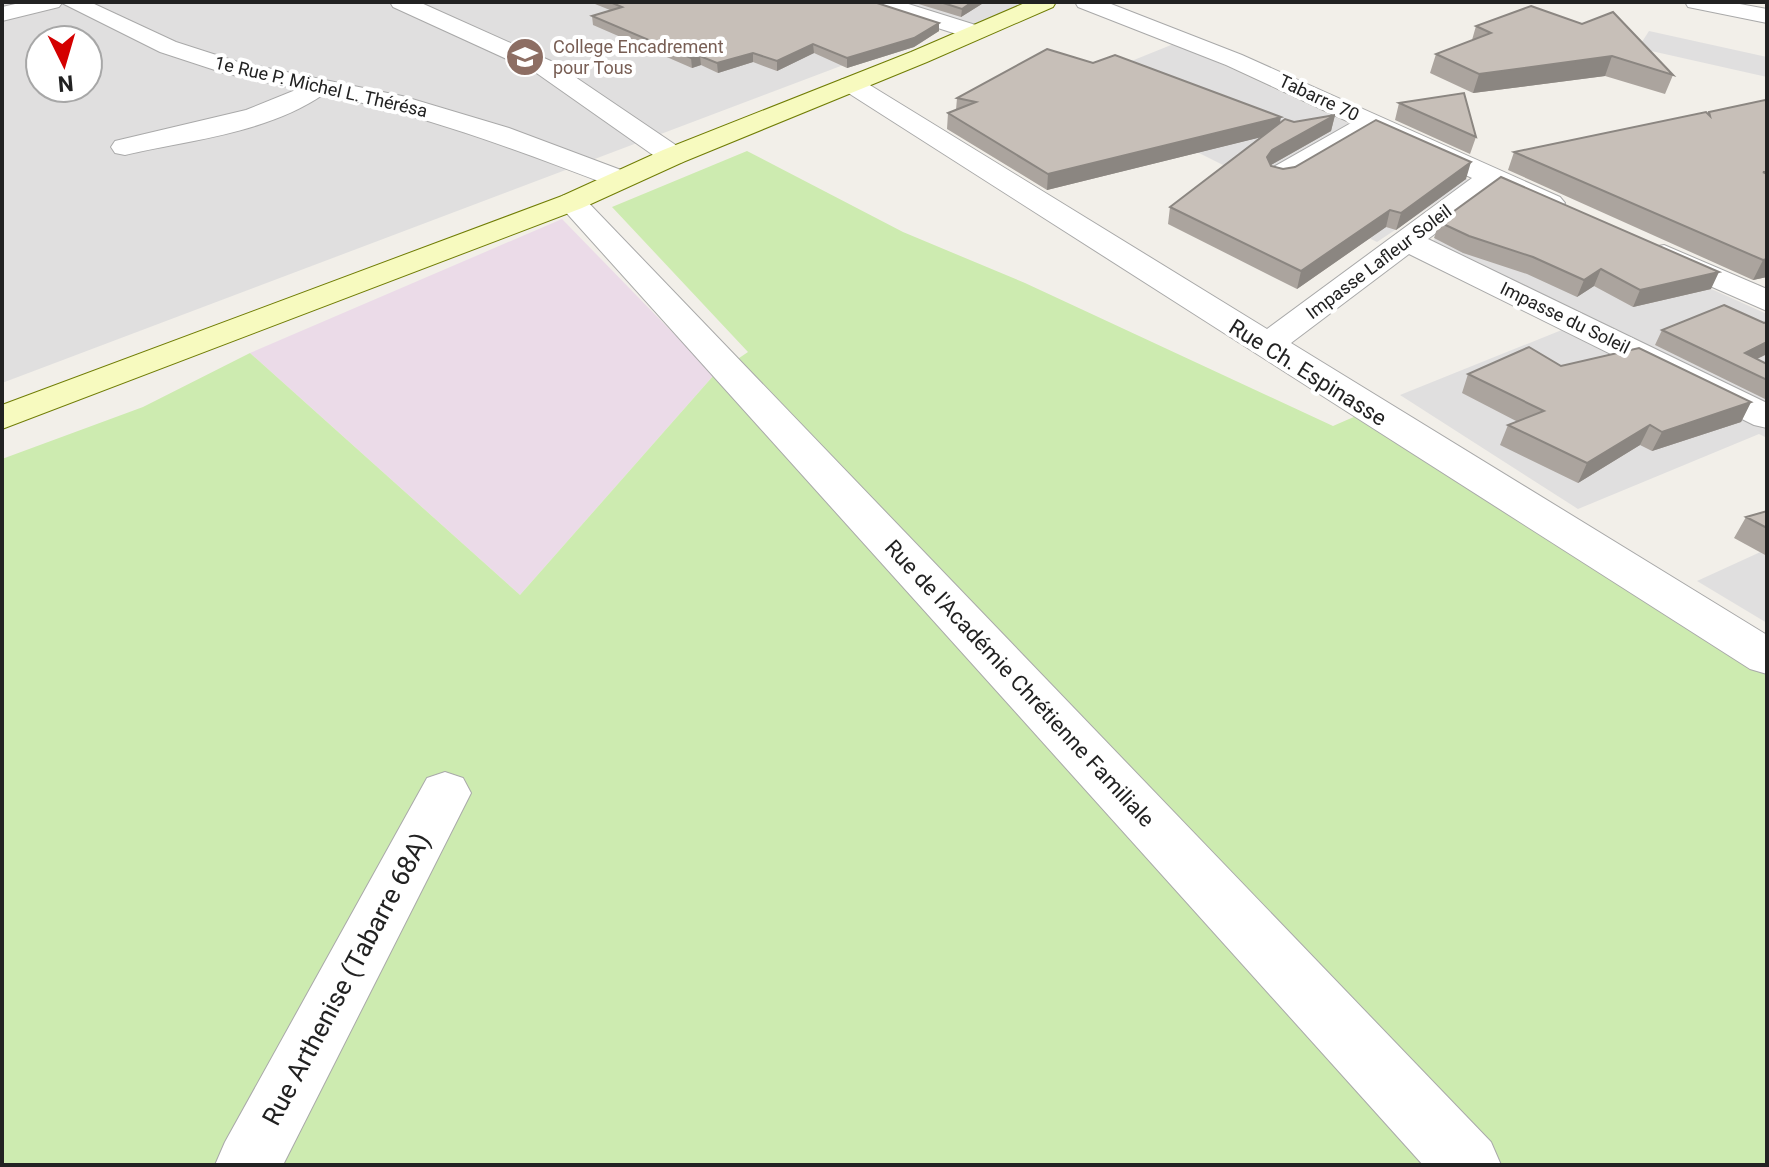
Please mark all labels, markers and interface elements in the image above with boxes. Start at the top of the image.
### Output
north arrow [24,24,104,104]
school or university icon: College Encadrement pour Tous [504,36,546,78]
place label: College Encadrement pour Tous [553,36,724,78]
street label: 1e Rue P. Michel L. Thérésa [213,52,430,121]
text: N [57,70,75,97]
street label: Tabarre 70 [1276,70,1362,125]
street label: Impasse Lafleur Soleil [1302,200,1456,323]
street label: Impasse du Soleil [1497,277,1633,358]
street label: Rue Ch. Espinasse [1225,314,1391,431]
street label: Rue de l'Académie Chrétienne Familiale [880,535,1159,832]
street label: Rue Arthenise (Tabarre 68A) [256,828,436,1130]

